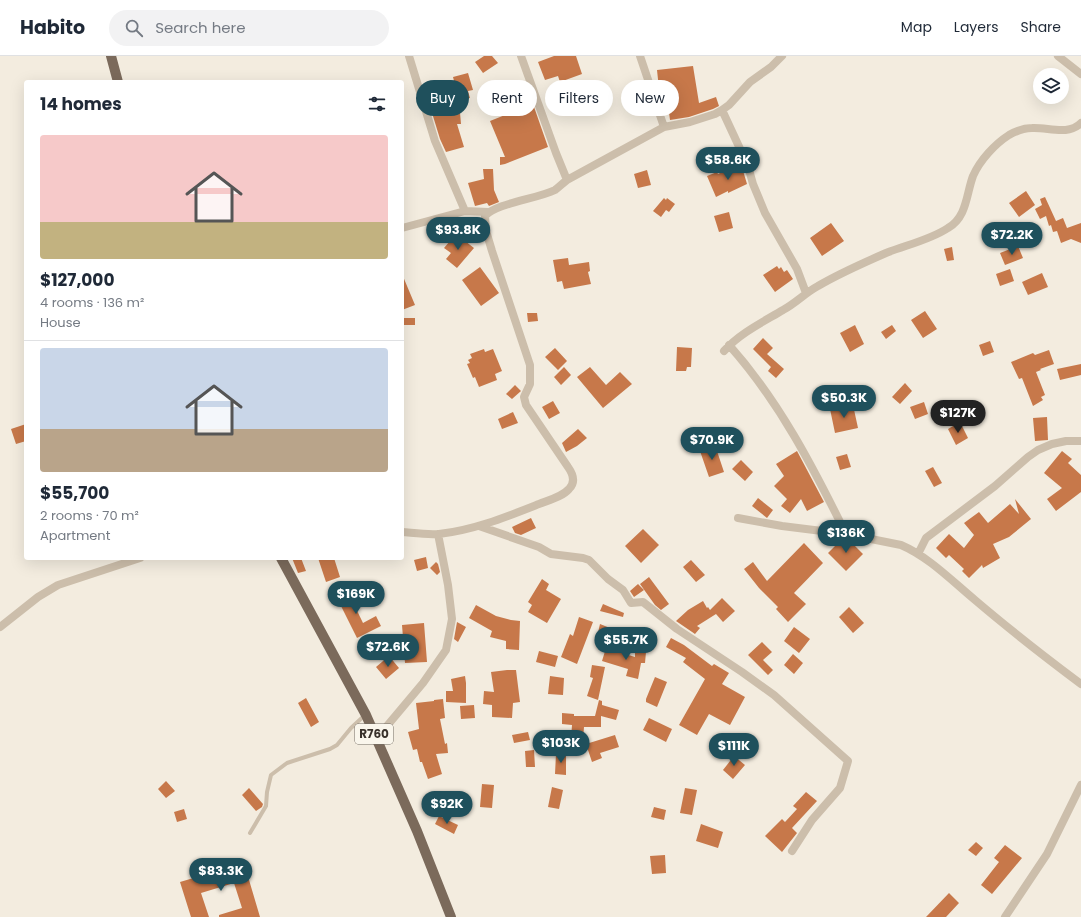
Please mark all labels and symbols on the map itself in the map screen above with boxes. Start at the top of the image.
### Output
pin: $58.6K [695,147,761,181]
pin: $93.8K [425,217,491,251]
pin: $72.2K [979,222,1045,256]
pin: $50.3K [811,385,877,419]
pin: $127K [930,400,986,434]
pin: $70.9K [679,427,745,461]
pin: $136K [818,520,874,554]
pin: $169K [328,581,384,615]
pin: $55.7K [593,627,659,661]
pin: $72.6K [355,634,421,668]
road number: R760 [355,724,393,744]
pin: $103K [533,730,589,764]
pin: $111K [706,733,762,767]
pin: $92K [423,791,471,825]
pin: $83.3K [188,858,254,892]

